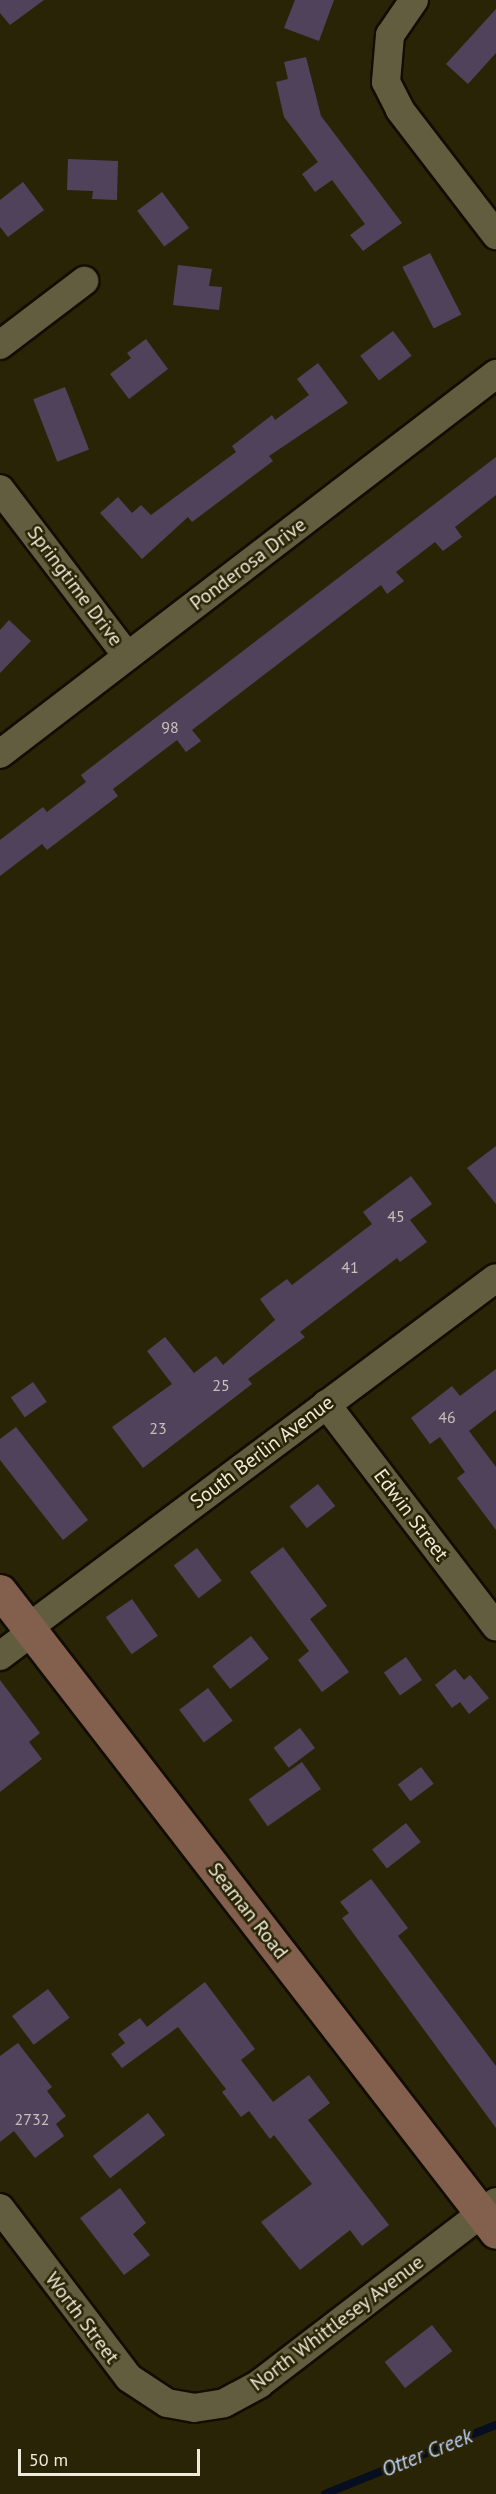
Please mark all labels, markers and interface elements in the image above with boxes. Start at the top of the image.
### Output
street label: Ponderosa Drive [185,513,311,615]
street label: Springtime Drive [22,521,128,651]
house number: 98 [161,717,179,737]
house number: 45 [387,1206,405,1226]
house number: 41 [341,1257,359,1277]
house number: 25 [212,1375,230,1395]
street label: South Berlin Avenue [185,1390,339,1514]
house number: 46 [438,1407,456,1427]
house number: 23 [149,1418,167,1438]
street label: Edwin Street [369,1464,453,1566]
street label: Seaman Road [203,1858,293,1964]
house number: 2732 [15,2109,49,2129]
street label: North Whittlesey Avenue [245,2250,429,2396]
street label: Worth Street [40,2268,124,2368]
water label: Otter Creek [378,2423,476,2483]
scale bar [21,2437,202,2475]
text: 50 m [29,2448,68,2471]

